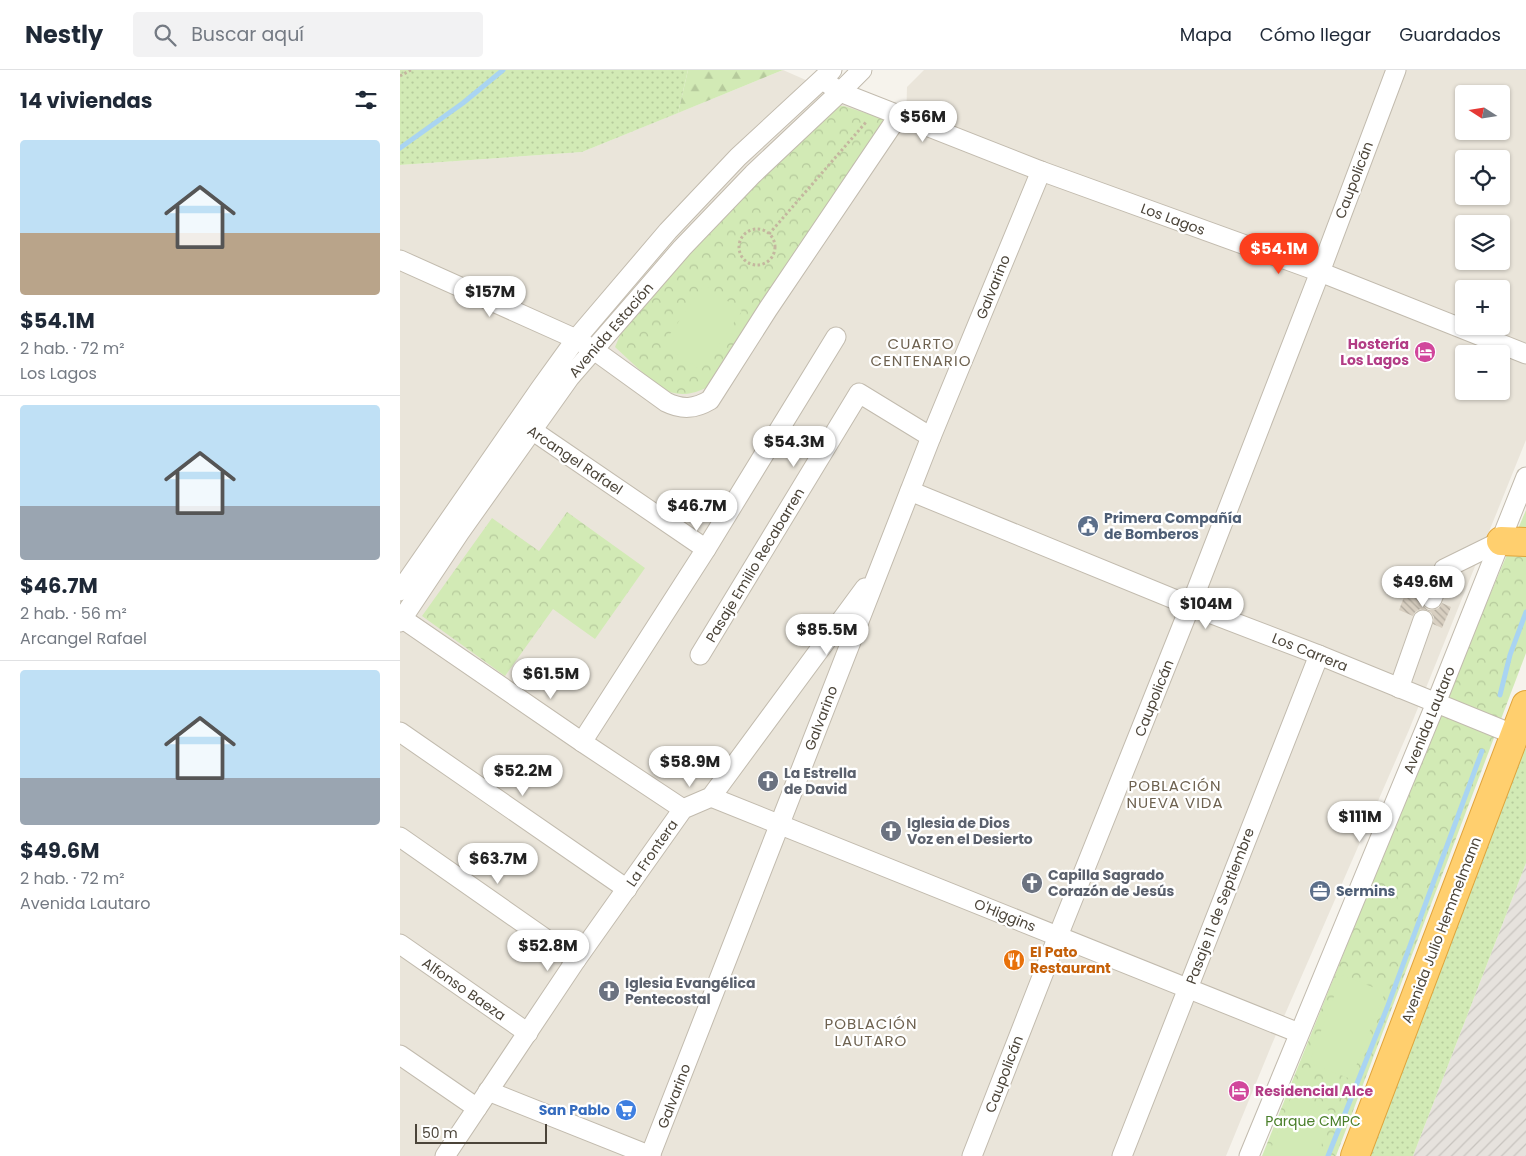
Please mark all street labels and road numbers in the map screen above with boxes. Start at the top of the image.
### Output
street label: Caupolicán [1330,138,1378,222]
street label: Los Lagos [1138,198,1208,240]
street label: Galvarino [971,252,1015,322]
street label: Avenida Estación [564,278,658,382]
street label: Arcangel Rafael [523,421,627,499]
street label: Pasaje Emilio Recabarren [701,484,809,646]
street label: Los Carrera [1269,628,1351,676]
street label: Caupolicán [1129,656,1179,740]
street label: Avenida Lautaro [1398,663,1460,777]
street label: Galvarino [800,683,842,753]
street label: La Frontera [621,815,683,891]
street label: Pasaje 11 de Septiembre [1181,825,1259,987]
street label: Avenida Julio Hemmelmann [1396,834,1486,1026]
street label: O'Higgins [971,894,1039,936]
street label: Alfonso Baeza [418,953,510,1025]
street label: Caupolicán [980,1032,1028,1116]
street label: Galvarino [653,1061,695,1131]

